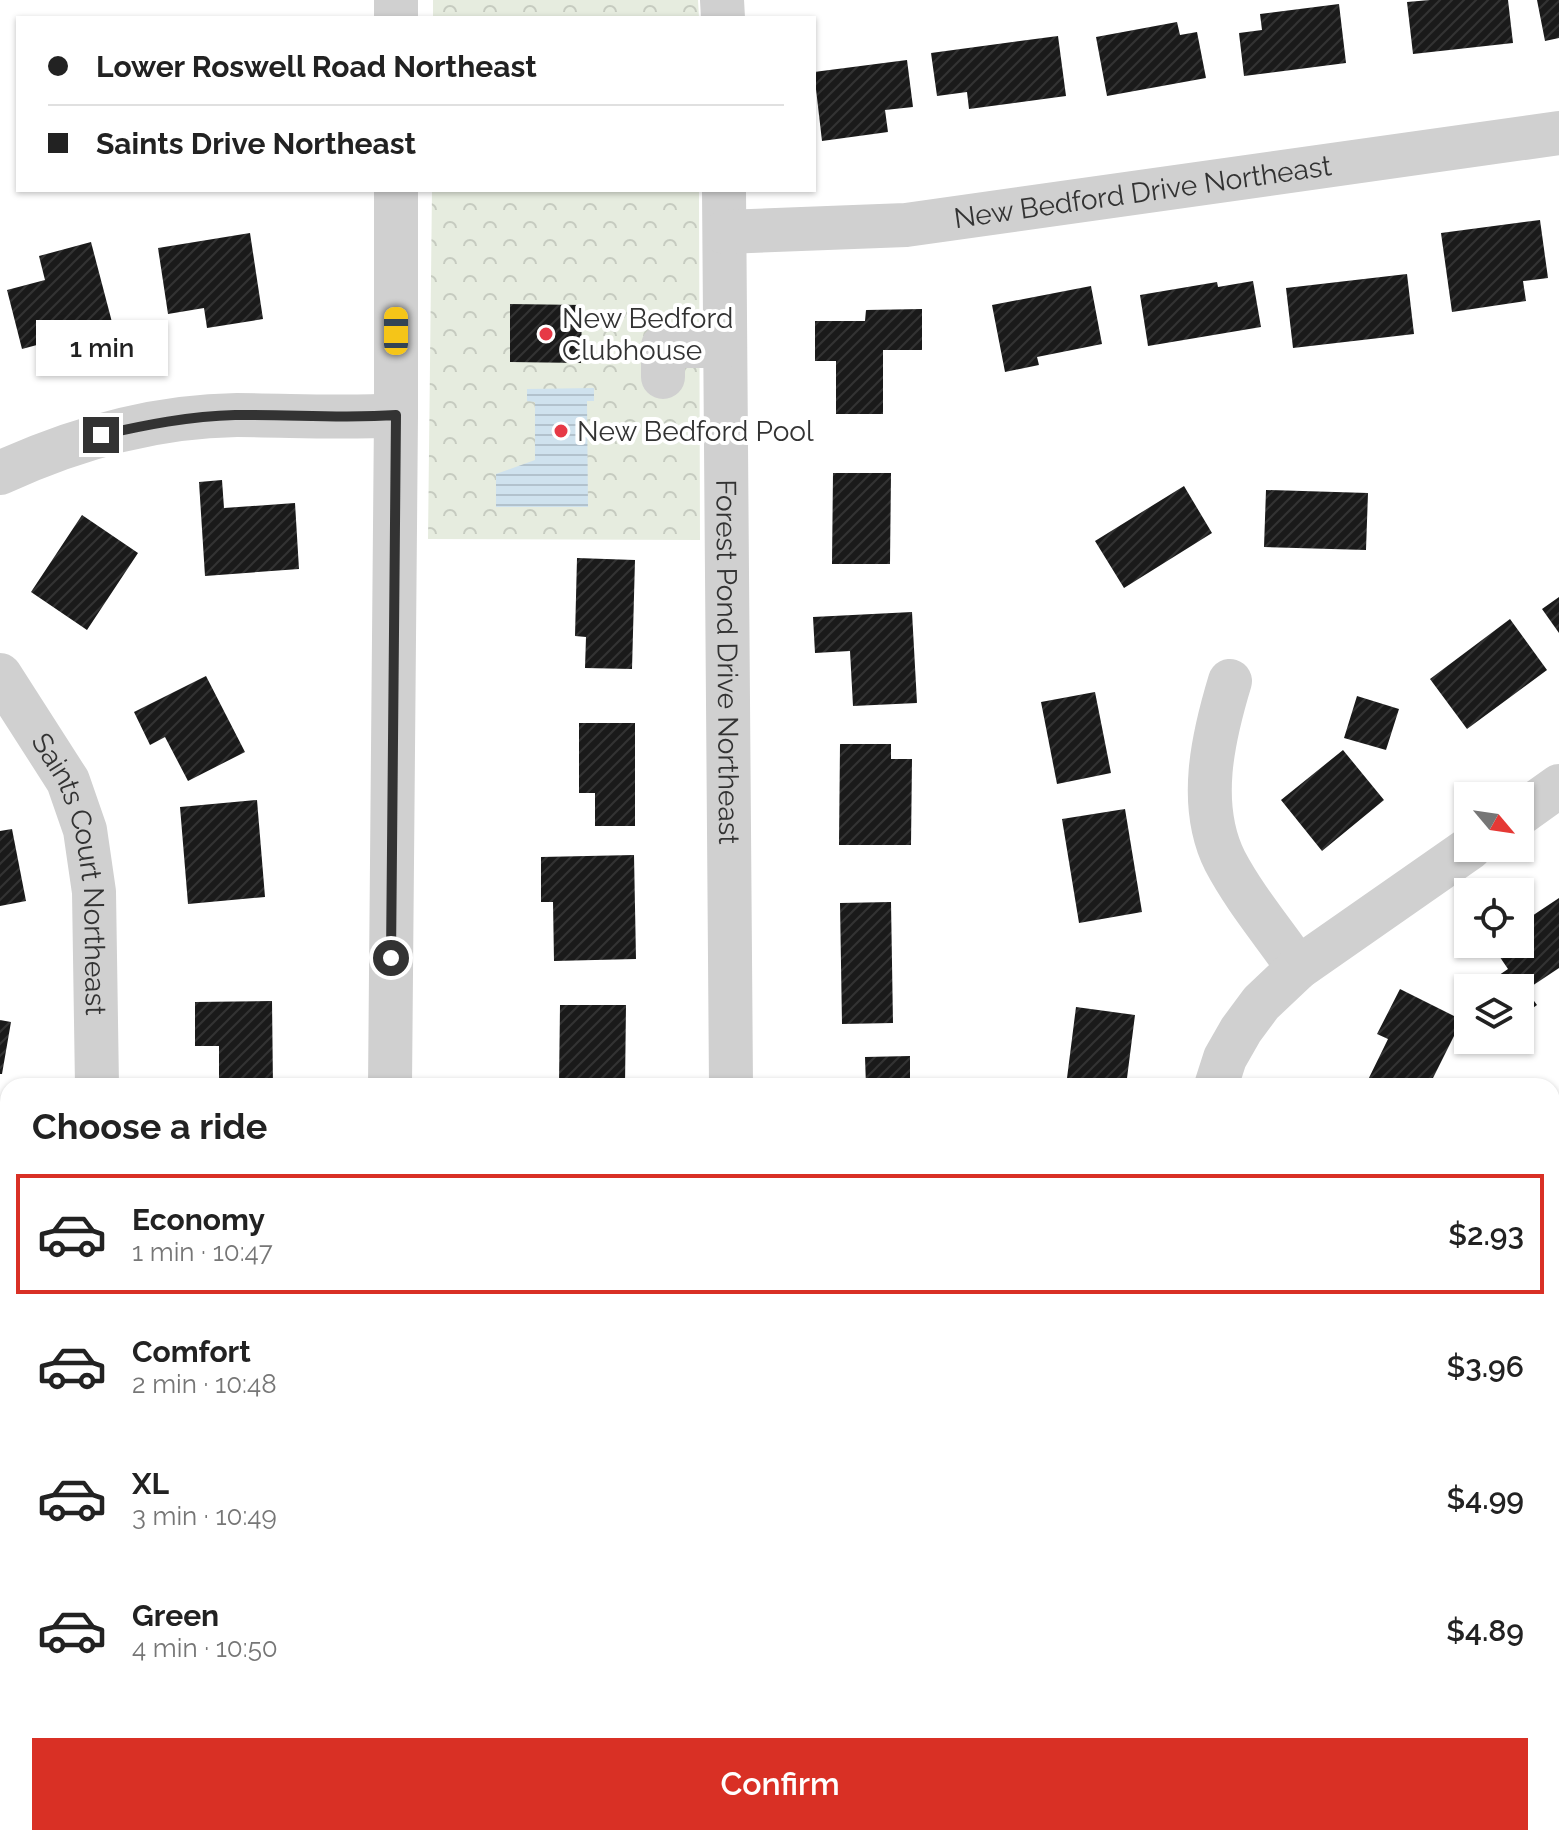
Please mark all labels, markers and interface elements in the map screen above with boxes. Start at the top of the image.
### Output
text: Lower Roswell Road Northeast [96,49,537,84]
text: Saints Drive Northeast [96,126,416,161]
street label: New Bedford Drive Northeast [952,149,1334,235]
place label: New Bedford Clubhouse [562,302,733,367]
car [384,307,408,355]
callout: 1 min [35,319,167,375]
marker: New Bedford Clubhouse [537,325,555,343]
text: 1 min [70,333,134,363]
place label: New Bedford Pool [577,415,814,448]
route end [83,417,119,453]
marker: New Bedford Pool [552,422,570,440]
street label: Forest Pond Drive Northeast [710,479,746,845]
street label: Saints Court Northeast [25,727,112,1016]
north arrow [1454,782,1534,862]
map controls [1454,782,1534,1054]
button: locate [1454,878,1534,958]
route start [373,940,409,976]
button: layers [1454,974,1534,1054]
text: Choose a ride [32,1105,267,1147]
icon: car [36,1198,108,1270]
text: Economy [132,1202,265,1237]
text: $2.93 [1448,1217,1524,1252]
text: 1 min · 10:47 [132,1237,273,1267]
icon: car [36,1330,108,1402]
text: Comfort [132,1334,251,1369]
text: $3.96 [1446,1349,1524,1384]
text: 2 min · 10:48 [132,1369,277,1399]
icon: car [36,1462,108,1534]
text: XL [132,1466,169,1501]
text: $4.99 [1447,1481,1524,1516]
text: 3 min · 10:49 [132,1501,277,1531]
icon: car [36,1594,108,1666]
text: Green [132,1598,219,1633]
text: $4.89 [1446,1613,1524,1648]
text: 4 min · 10:50 [132,1633,278,1663]
button: Confirm [32,1738,1528,1830]

